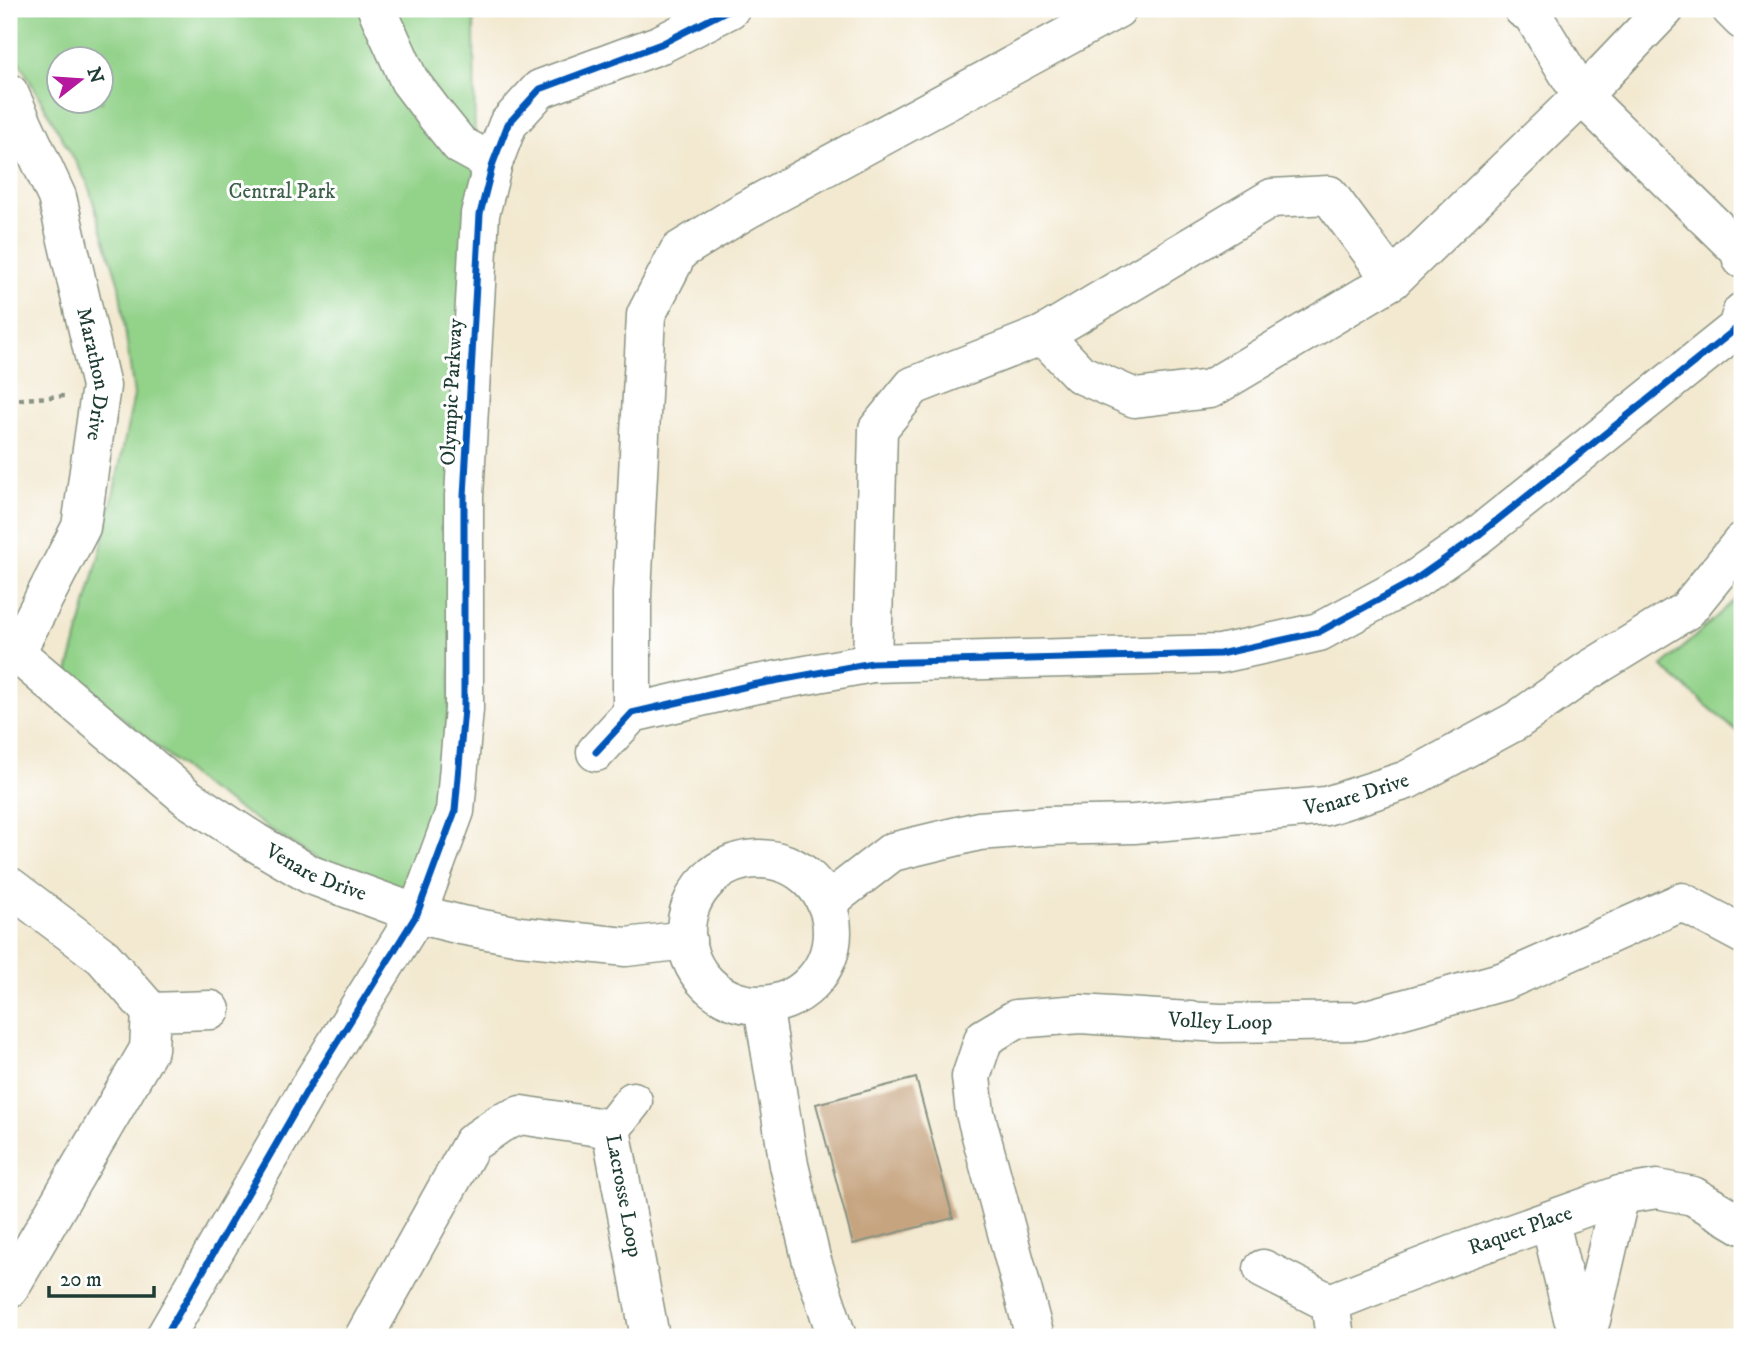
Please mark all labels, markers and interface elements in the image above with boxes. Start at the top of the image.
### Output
north arrow [46,46,116,116]
text: N [82,65,108,87]
park label: Central Park [228,179,336,205]
street label: Marathon Drive [70,305,114,443]
street label: Olympic Parkway [435,317,469,466]
street label: Venare Drive [1302,767,1412,821]
street label: Venare Drive [260,838,370,907]
street label: Volley Loop [1166,1007,1272,1036]
street label: Lacrosse Loop [599,1132,648,1259]
street label: Raquet Place [1465,1200,1576,1261]
scale bar [49,1255,154,1299]
text: 20 m [60,1267,102,1293]

